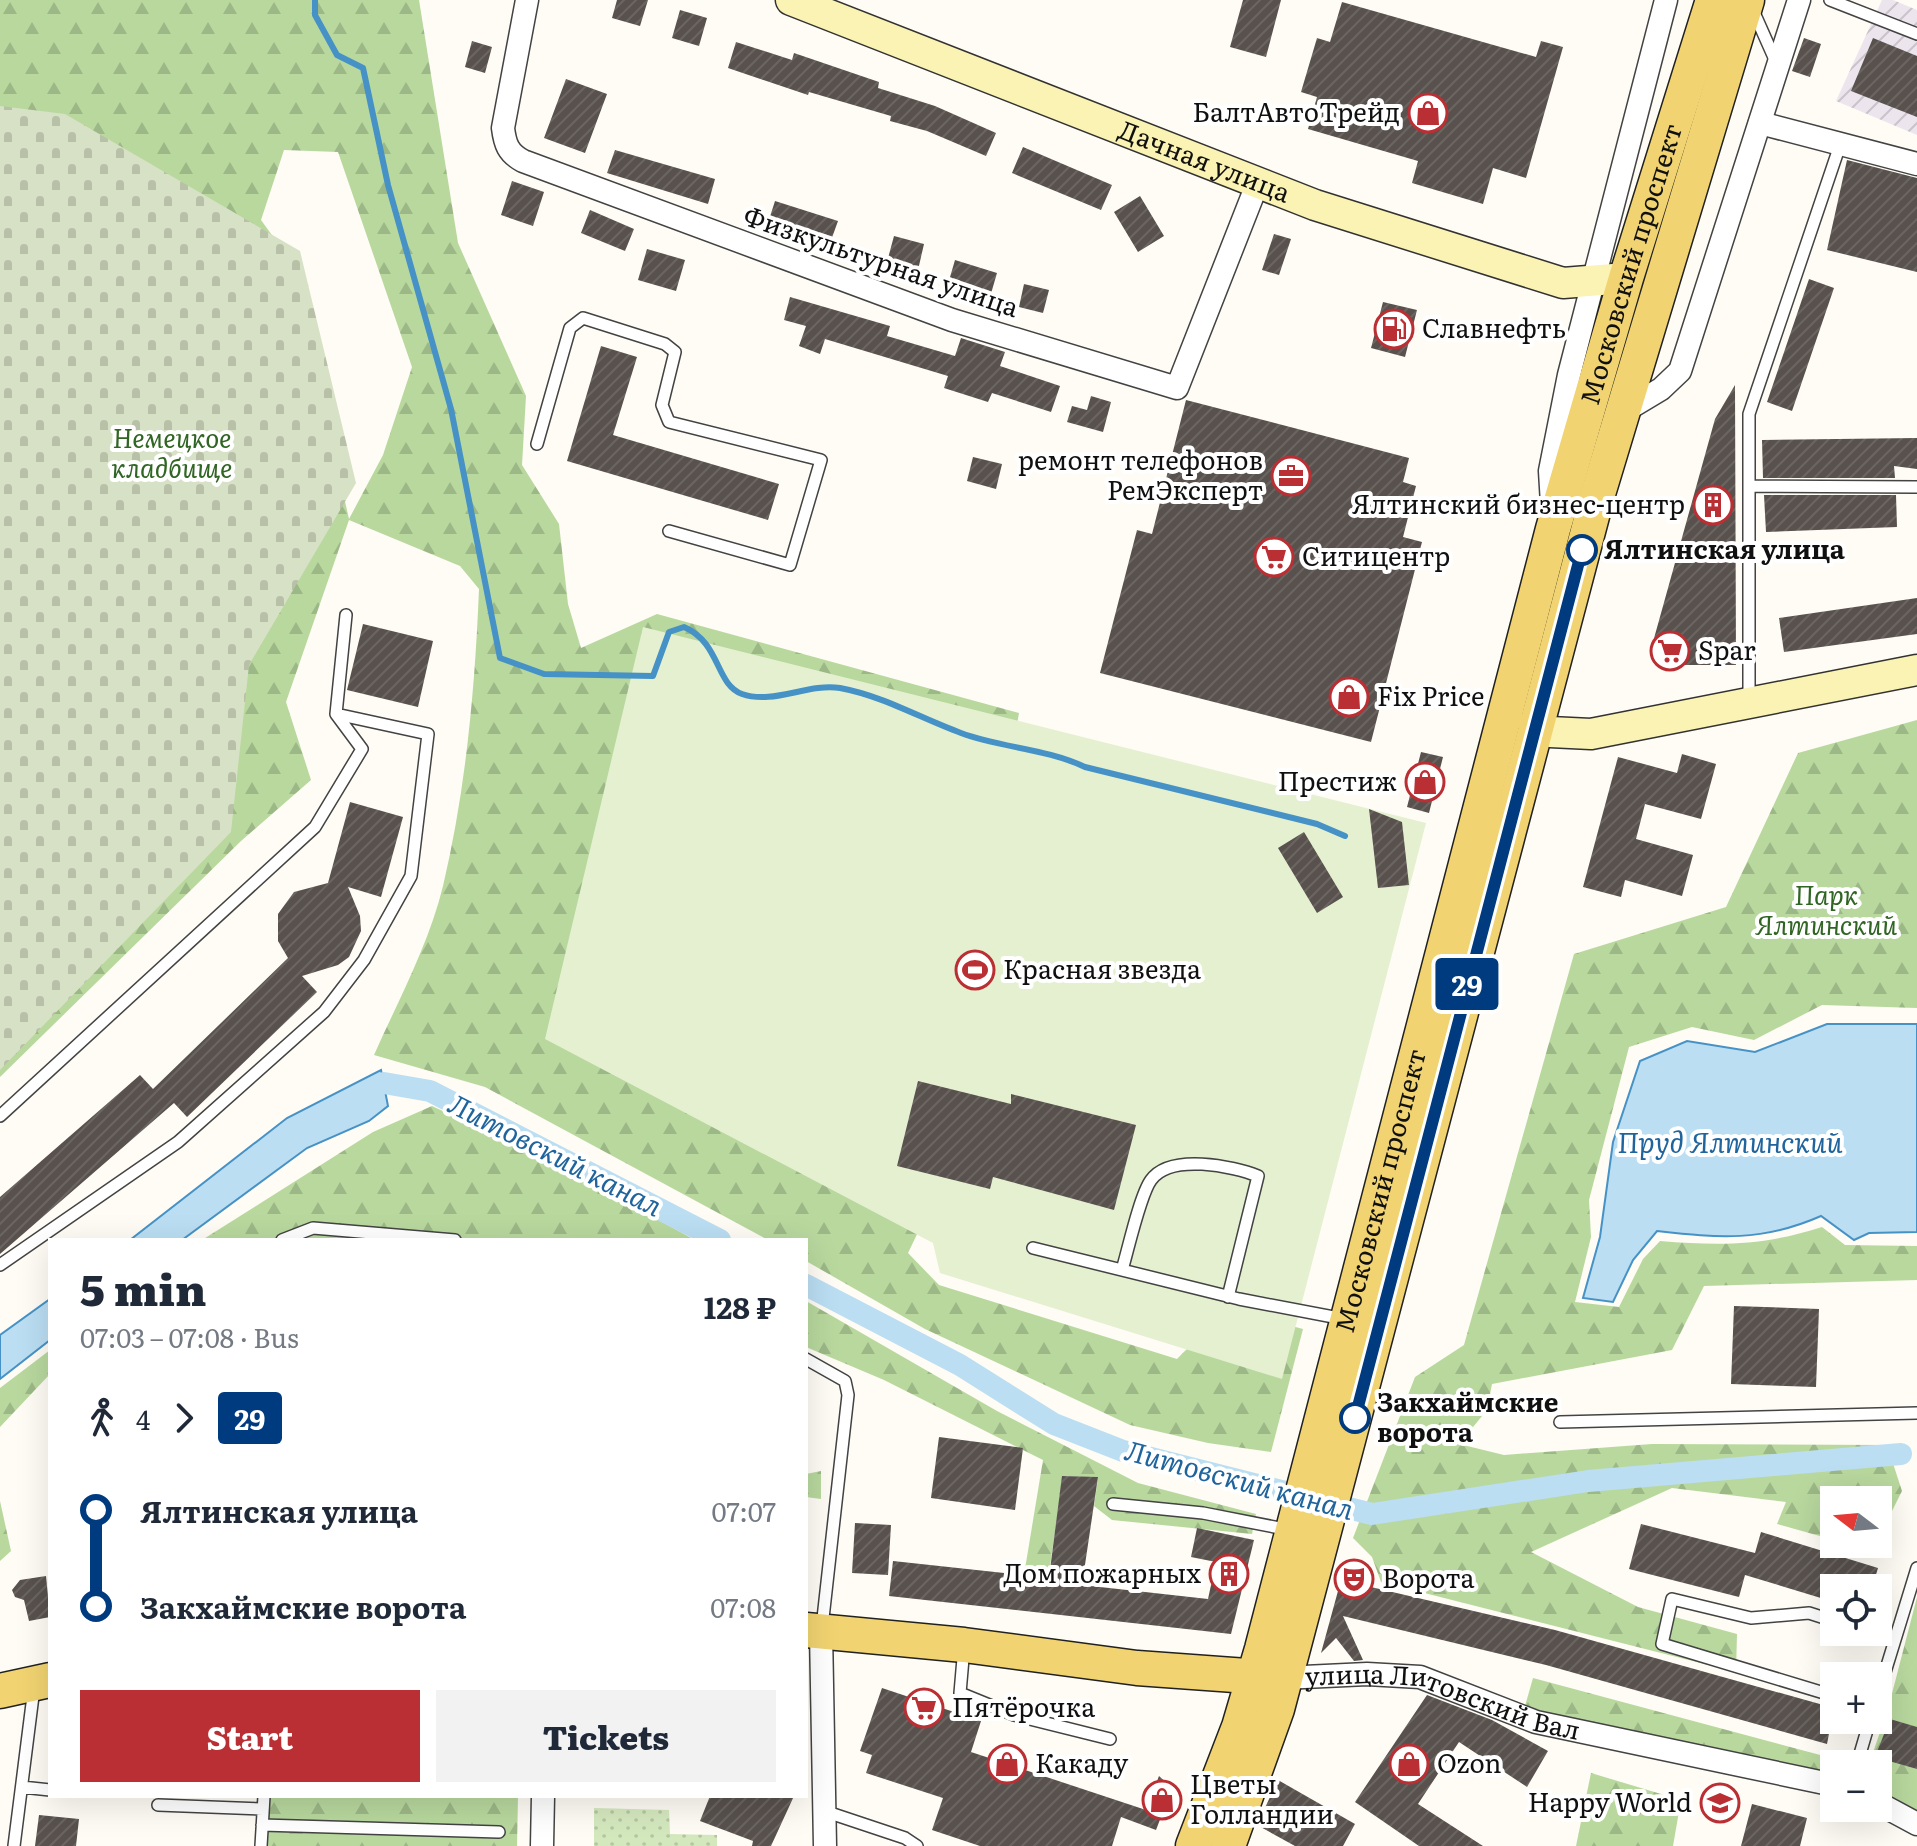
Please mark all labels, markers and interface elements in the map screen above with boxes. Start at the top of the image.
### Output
place label: БалтАвтоТрейд [1193,91,1400,130]
shop icon: БалтАвтоТрейд [1407,92,1449,134]
street label: Дачная улица [1114,108,1297,211]
street label: Московский проспект [1568,118,1690,409]
street label: Физкультурная улица [739,194,1025,325]
place label: Славнефть [1422,307,1566,346]
fuel station icon: Славнефть [1373,308,1415,350]
park label: Немецкое кладбище [112,417,232,486]
place label: ремонт телефонов РемЭксперт [1018,439,1263,508]
office icon: ремонт телефонов РемЭксперт [1270,455,1312,497]
place label: Ялтинский бизнес-центр [1352,483,1685,522]
building icon: Ялтинский бизнес-центр [1692,484,1734,526]
place label: Ялтинская улица [1604,528,1845,567]
place label: Ситицентр [1302,535,1450,574]
marker: Ялтинская улица [1567,535,1597,565]
supermarket icon: Ситицентр [1253,536,1295,578]
place label: Spar [1698,629,1756,668]
supermarket icon: Spar [1649,630,1691,672]
place label: Fix Price [1377,675,1484,714]
shop icon: Fix Price [1328,676,1370,718]
place label: Престиж [1278,760,1397,799]
shop icon: Престиж [1404,761,1446,803]
park label: Парк Ялтинский [1755,874,1898,943]
place label: Красная звезда [1003,948,1201,987]
sports icon: Красная звезда [954,949,996,991]
line badge: 29 [1431,958,1503,1010]
text: 29 [1451,963,1483,1005]
street label: Московский проспект [1323,1044,1434,1337]
water label: Литовский канал [442,1081,671,1226]
water label: Пруд Ялтинский [1617,1120,1843,1162]
text: 5 min [80,1254,207,1320]
text: 128 ₽ [704,1284,776,1328]
text: 07:03 – 07:08 · Bus [80,1317,299,1356]
place label: Закхаймские ворота [1377,1381,1559,1450]
icon: walk [80,1396,124,1440]
icon: forward [162,1396,206,1440]
text: 29 [234,1397,266,1439]
text: 4 [136,1399,150,1438]
marker: Закхаймские ворота [1340,1403,1370,1433]
water label: Литовский канал [1120,1427,1359,1529]
north arrow [1820,1486,1892,1558]
map controls [1820,1486,1892,1822]
text: Ялтинская улица [140,1488,418,1532]
text: 07:07 [711,1491,776,1530]
place label: Дом пожарных [1004,1552,1201,1591]
building icon: Дом пожарных [1208,1553,1250,1595]
place label: Ворота [1382,1557,1475,1596]
theatre icon: Ворота [1333,1558,1375,1600]
button: locate [1820,1574,1892,1646]
text: Закхаймские ворота [140,1584,466,1628]
text: 07:08 [710,1587,776,1626]
street label: улица Литовский Вал [1304,1652,1584,1748]
button: + [1820,1662,1892,1734]
place label: Пятёрочка [952,1686,1095,1725]
supermarket icon: Пятёрочка [903,1687,945,1729]
button: Start [80,1690,420,1782]
button: Tickets [436,1690,776,1782]
place label: Какаду [1035,1742,1128,1781]
place label: Ozon [1437,1742,1502,1781]
shop icon: Какаду [986,1743,1028,1785]
shop icon: Ozon [1388,1743,1430,1785]
button: − [1820,1750,1892,1822]
place label: Цветы Голландии [1190,1763,1334,1832]
shop icon: Цветы Голландии [1141,1779,1183,1821]
place label: Happy World [1528,1781,1692,1820]
school or university icon: Happy World [1699,1782,1741,1824]

